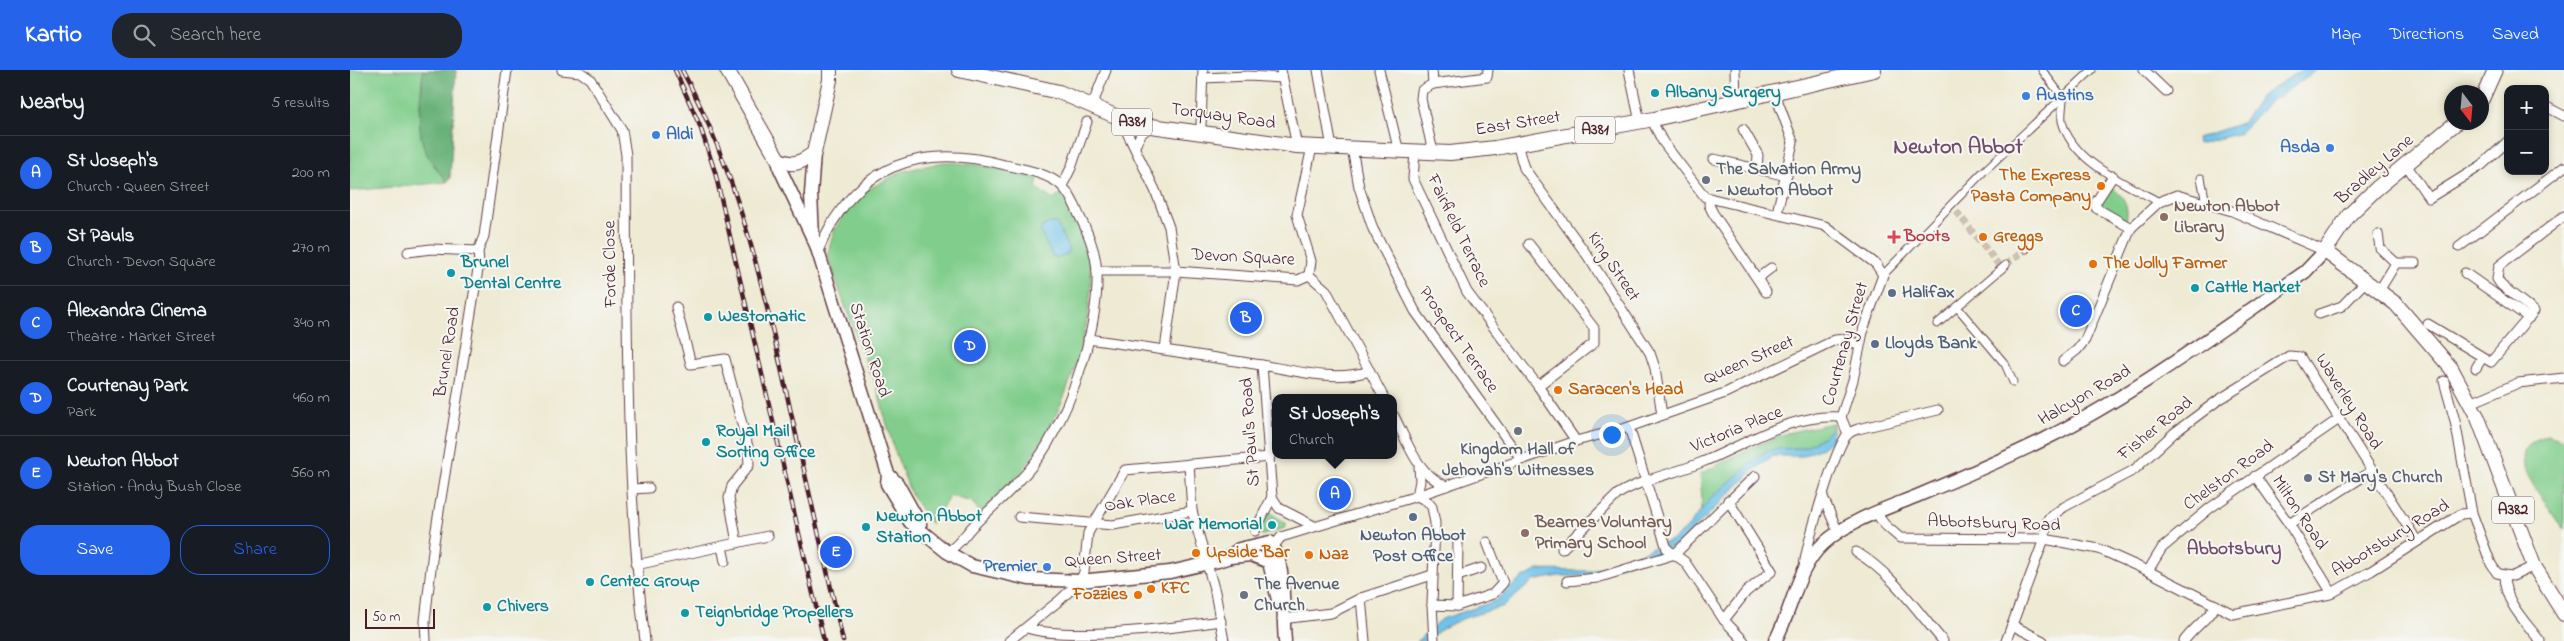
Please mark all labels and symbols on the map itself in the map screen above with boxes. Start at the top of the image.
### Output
place label: Albany Surgery [1665,80,1781,107]
place label: Austins [2036,83,2094,109]
north arrow [2444,85,2489,130]
marker: Albany Surgery [1649,87,1661,99]
marker: Austins [2020,90,2032,102]
street label: Torquay Road [1169,97,1277,137]
street label: East Street [1474,104,1562,144]
road number: A381 [1112,108,1152,136]
road number: A381 [1575,116,1615,144]
place label: Aldi [666,122,693,148]
street label: Bradley Lane [2329,128,2421,212]
marker: Aldi [650,129,662,141]
district label: Newton Abbot [1893,132,2023,164]
place label: Asda [2280,135,2320,161]
marker: Asda [2324,142,2336,154]
place label: The Salvation Army - Newton Abbot [1715,157,1861,204]
place label: The Express Pasta Company [1971,163,2091,211]
street label: Fairfield Terrace [1419,169,1497,293]
marker: The Salvation Army - Newton Abbot [1700,174,1712,186]
marker: The Express Pasta Company [2095,180,2107,192]
place label: Newton Abbot Library [2174,194,2281,242]
marker: Newton Abbot Library [2158,211,2170,223]
street label: Forde Close [597,219,625,309]
place label: Boots [1903,224,1950,250]
place label: Greggs [1993,224,2043,251]
street label: King Street [1579,227,1646,307]
marker: Boots [1888,231,1900,243]
marker: Greggs [1977,231,1989,243]
street label: Devon Square [1190,242,1296,274]
place label: Brunel Dental Centre [460,250,562,297]
place label: The Jolly Farmer [2103,251,2228,278]
marker: The Jolly Farmer [2087,258,2099,270]
marker: Brunel Dental Centre [445,267,457,279]
place label: Cattle Market [2205,275,2301,301]
street label: Courtenay Street [1816,279,1876,409]
place label: Halifax [1902,280,1955,306]
street label: Prospect Terrace [1411,281,1505,399]
marker: Cattle Market [2189,282,2201,294]
marker: Halifax [1886,287,1898,299]
pin: C [2060,292,2092,330]
street label: Station Road [841,299,897,401]
pin: B [1230,299,1262,337]
place label: Westomatic [718,304,807,330]
street label: Brunel Road [428,305,468,400]
marker: Westomatic [702,311,714,323]
pin: D [954,327,986,365]
street label: Queen Street [1700,329,1798,393]
place label: Lloyds Bank [1885,331,1978,358]
marker: Lloyds Bank [1869,338,1881,350]
street label: Waverley Road [2308,349,2388,455]
street label: Halcyon Road [2034,359,2136,433]
street label: St Paul's Road [1234,377,1268,487]
place label: Saracen's Head [1568,377,1684,403]
marker: Saracen's Head [1552,384,1564,396]
street label: Fisher Road [2112,391,2199,468]
street label: Victoria Place [1686,399,1788,461]
place label: Royal Mail Sorting Office [716,419,816,467]
your location [1599,422,1625,448]
marker: Kingdom Hall of Jehovah's Witnesses [1512,425,1524,437]
street label: Chelston Road [2178,434,2280,518]
marker: Royal Mail Sorting Office [700,436,712,448]
place label: Kingdom Hall of Jehovah's Witnesses [1442,437,1594,484]
place label: St Mary's Church [2318,465,2443,492]
street label: Milton Road [2264,470,2334,556]
marker: St Mary's Church [2302,472,2314,484]
pin: A [1319,475,1351,513]
street label: Oak Place [1103,484,1178,520]
street label: Abbotsbury Road [2327,494,2455,584]
road number: A382 [2492,496,2534,524]
place label: Newton Abbot Station [876,504,983,551]
street label: Abbotsbury Road [1927,509,2061,539]
place label: Bearnes Voluntary Primary School [1534,510,1672,558]
marker: Newton Abbot Post Office [1407,511,1419,523]
place label: War Memorial [1164,512,1262,538]
marker: War Memorial [1266,519,1278,531]
marker: Newton Abbot Station [860,521,872,533]
place label: Newton Abbot Post Office [1360,523,1467,570]
marker: Bearnes Voluntary Primary School [1519,527,1531,539]
pin: E [820,533,852,571]
district label: Abbotsbury [2187,536,2282,565]
place label: Upside Bar [1206,540,1290,566]
place label: Naz [1319,542,1349,568]
street label: Queen Street [1064,543,1162,575]
marker: Upside Bar [1190,547,1202,559]
marker: Naz [1303,549,1315,561]
place label: Premier [983,554,1037,580]
marker: Premier [1041,561,1053,573]
place label: Centec Group [600,569,700,595]
place label: The Avenue Church [1254,572,1340,619]
marker: Centec Group [584,576,596,588]
place label: KFC [1161,576,1190,602]
place label: Fozzies [1072,582,1128,608]
marker: KFC [1145,583,1157,595]
marker: Fozzies [1132,589,1144,601]
marker: The Avenue Church [1238,589,1250,601]
place label: Chivers [497,594,549,620]
place label: Teignbridge Propellers [695,600,854,627]
marker: Chivers [481,601,493,613]
scale bar [365,606,435,629]
marker: Teignbridge Propellers [679,607,691,619]

